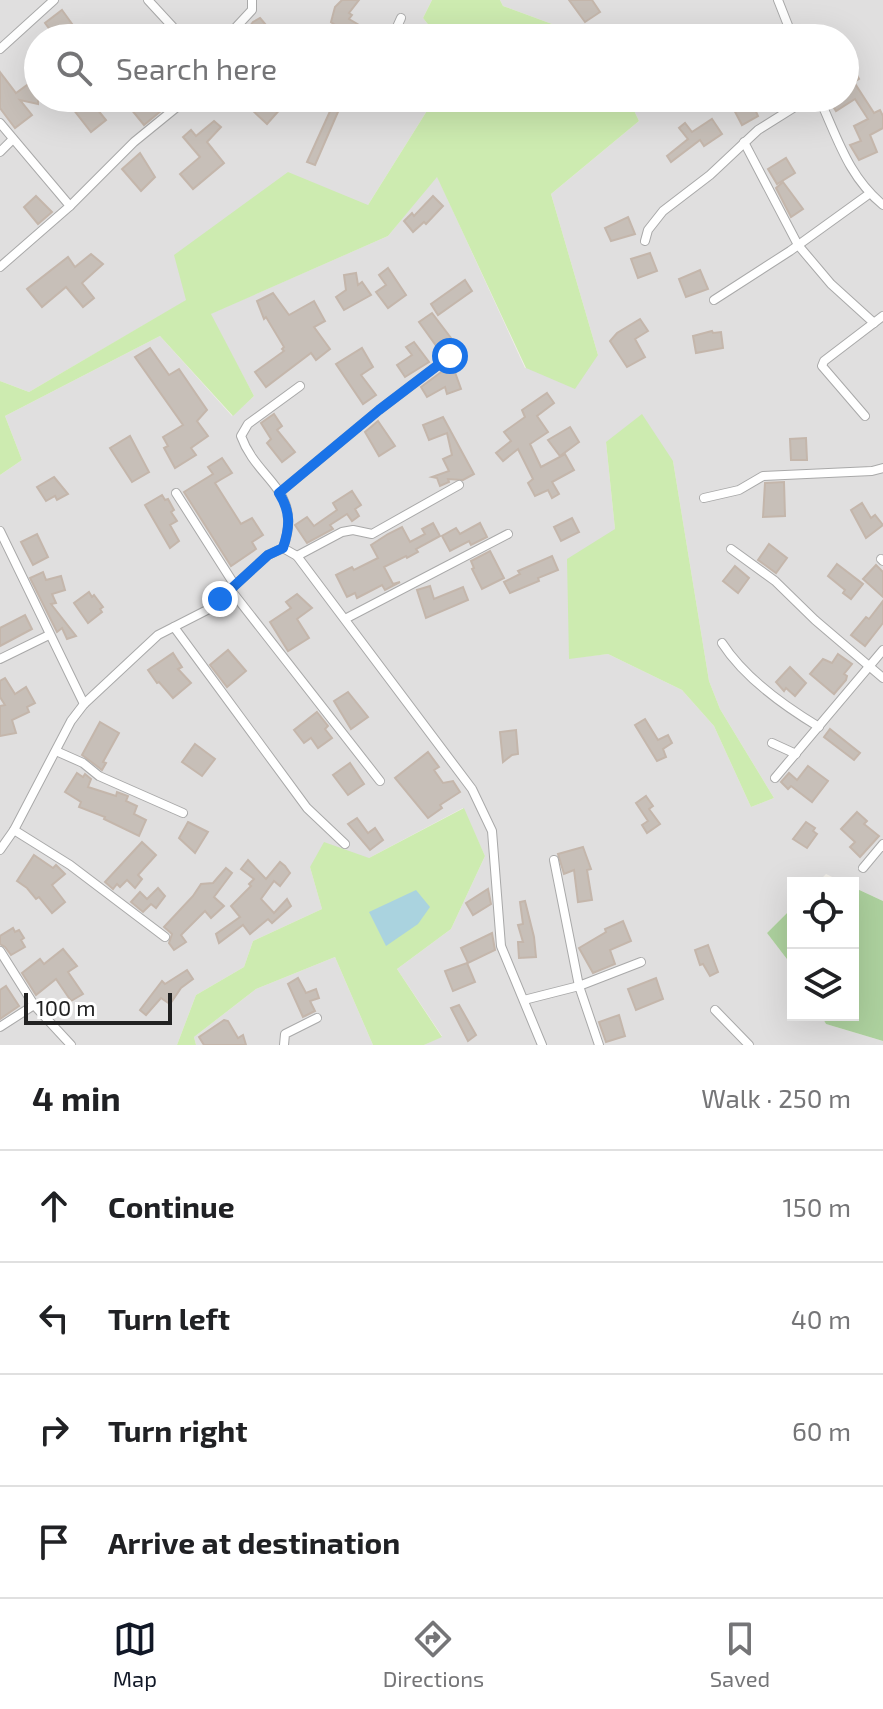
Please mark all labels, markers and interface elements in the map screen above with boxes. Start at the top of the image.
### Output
search box [24,24,859,112]
icon: search [52,46,96,90]
text: Search here [116,50,277,86]
route start [432,338,468,374]
route end [202,581,238,617]
map controls [787,877,859,1021]
button: locate [787,877,859,949]
button: layers [787,949,859,1021]
scale bar [24,989,172,1025]
text: 100 m [36,994,95,1020]
text: 4 min [32,1077,121,1118]
text: Walk · 250 m [701,1082,851,1113]
icon: ahead [32,1184,76,1228]
text: Continue [108,1188,235,1224]
text: 150 m [782,1191,851,1222]
icon: left [32,1296,76,1340]
text: Turn left [108,1300,230,1336]
text: 40 m [791,1303,851,1334]
icon: right [32,1408,76,1452]
text: Turn right [108,1412,248,1448]
text: 60 m [792,1415,851,1446]
icon: arrive [32,1520,76,1564]
text: Arrive at destination [108,1524,400,1560]
tab: Map [113,1617,157,1691]
tab: Directions [383,1617,484,1691]
tab: Saved [710,1617,770,1691]

